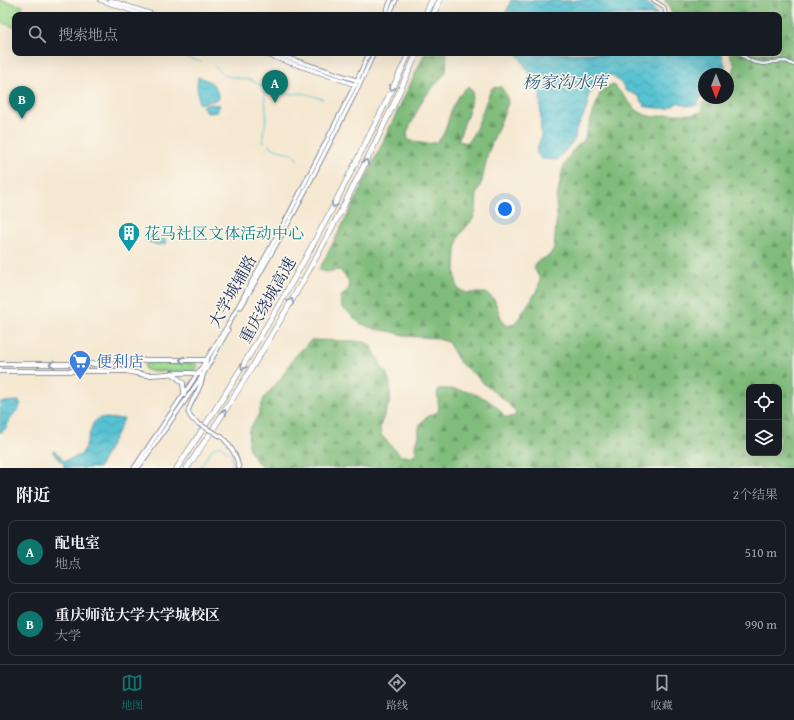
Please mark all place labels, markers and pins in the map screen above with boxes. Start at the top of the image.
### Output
pin: A [262,70,288,103]
pin: B [9,86,35,119]
building icon: 花马社区文体活动中心 [116,220,142,253]
place label: 花马社区文体活动中心 [144,221,304,245]
supermarket icon: 便利店 [67,348,93,381]
place label: 便利店 [96,349,144,373]

